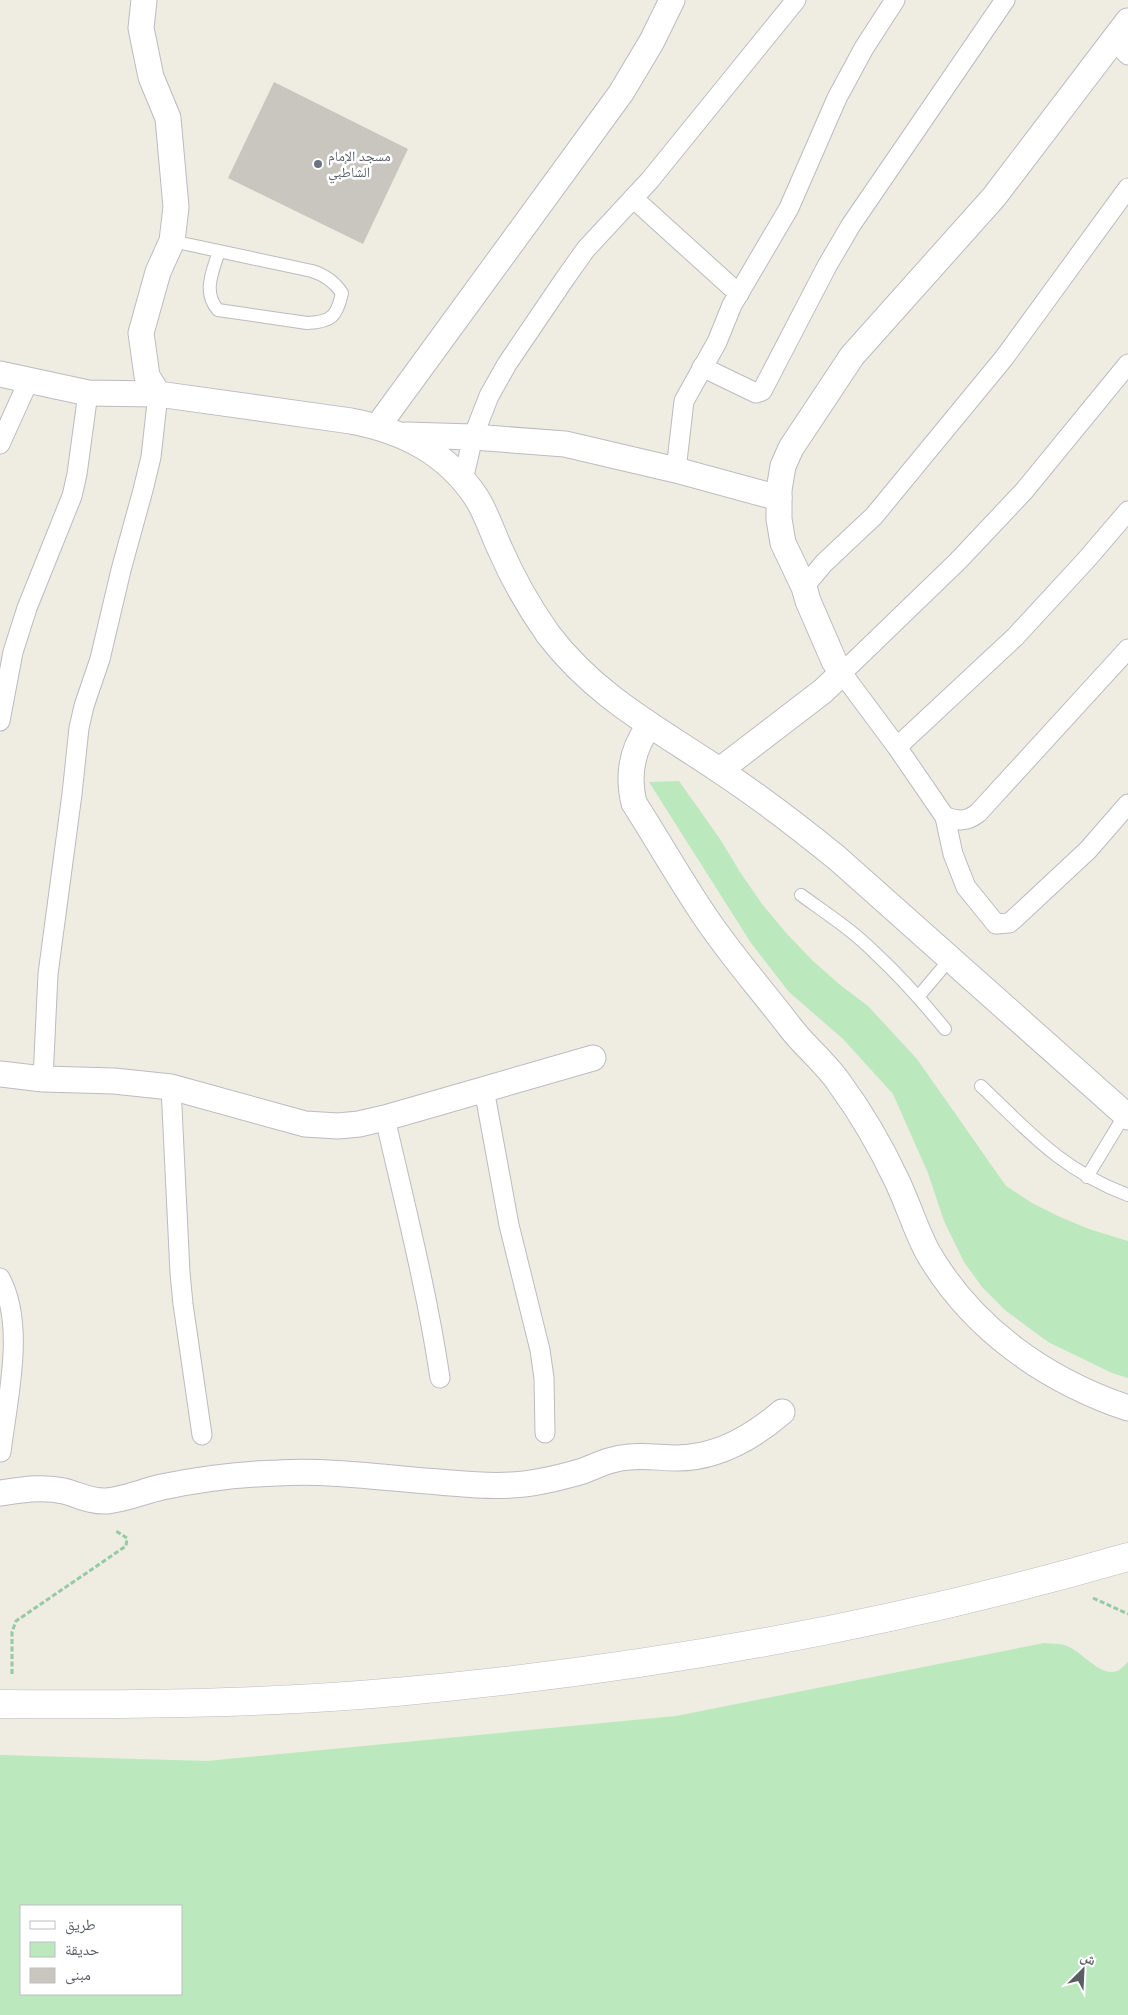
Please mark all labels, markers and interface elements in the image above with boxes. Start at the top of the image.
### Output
place label: مسجد الإمام الشاطبي [328,147,391,184]
marker: مسجد الإمام الشاطبي [312,158,324,170]
legend [20,1905,182,1995]
text: طريق [65,1915,96,1935]
text: حديقة [65,1940,100,1959]
north arrow [1058,1945,1108,1995]
text: ش [1078,1947,1099,1969]
text: مبنى [65,1965,91,1985]

